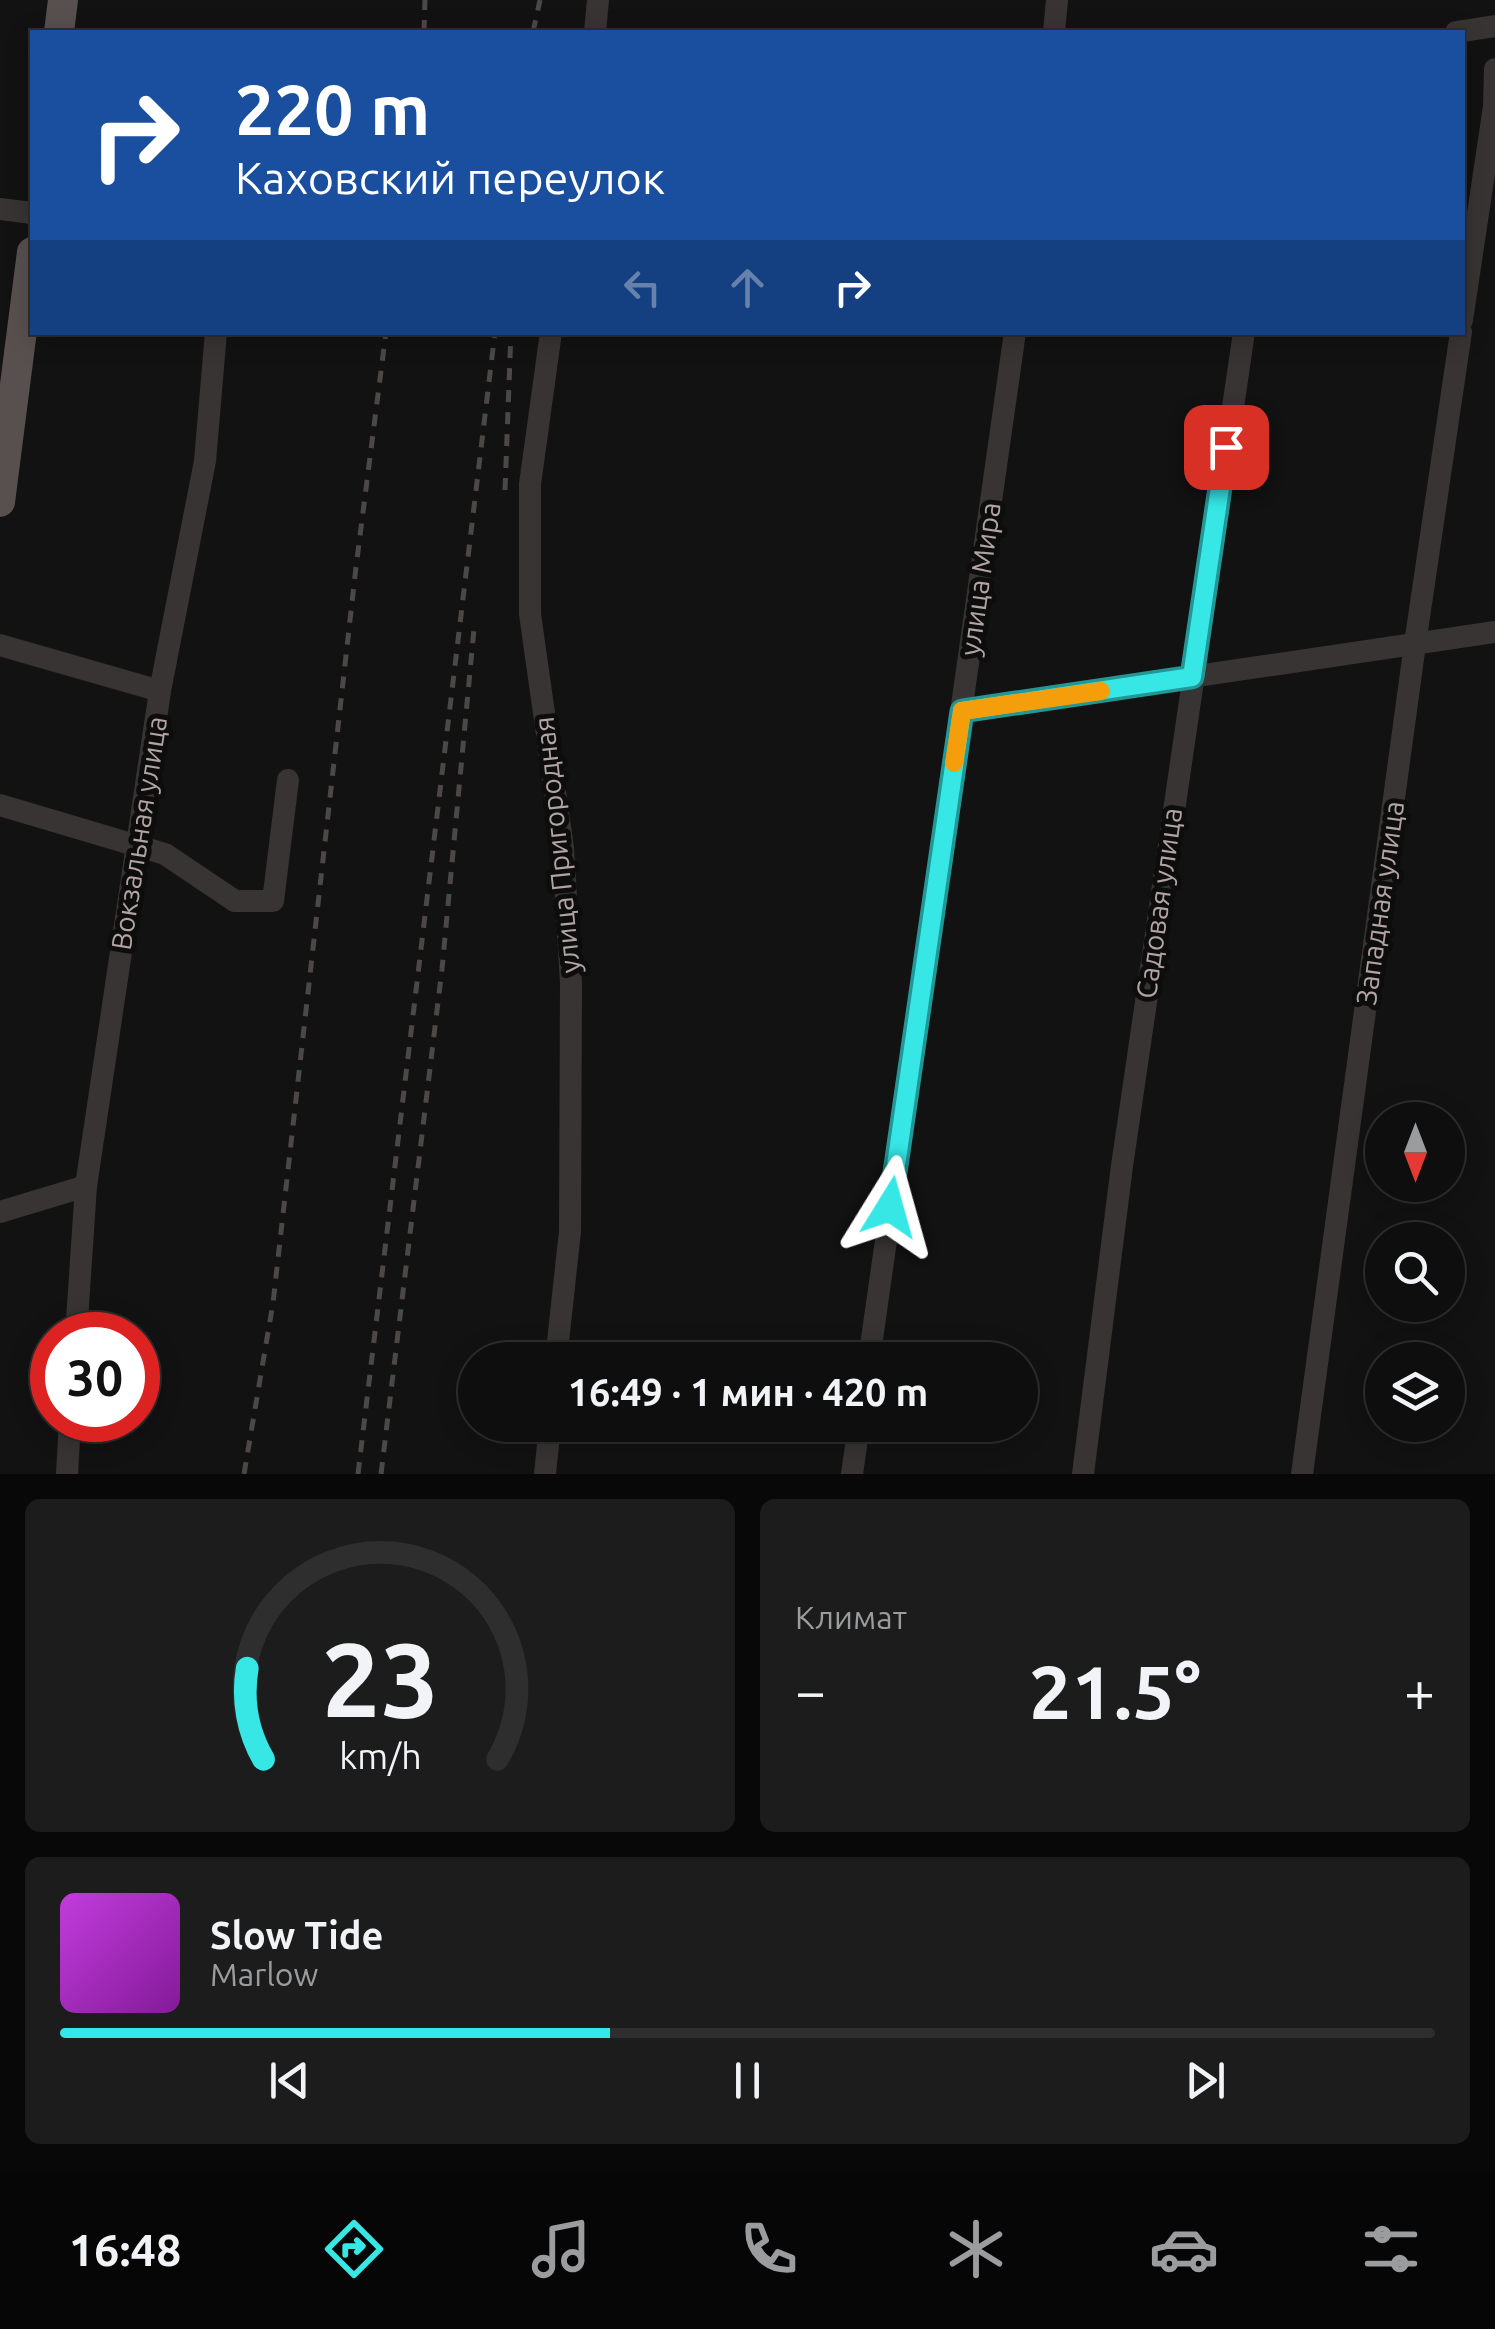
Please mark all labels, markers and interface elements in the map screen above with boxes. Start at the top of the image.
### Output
icon: right [70,70,200,200]
text: 220 m [235,70,430,148]
text: Каховский переулок [235,152,665,203]
icon: left [615,260,670,315]
icon: ahead [720,260,775,315]
icon: right [825,260,880,315]
pin [1184,405,1269,490]
icon: arrive [1199,420,1254,475]
street label: улица Мира [953,500,1006,658]
street label: Вокзальная улица [105,714,172,952]
street label: улица Пригородная [528,715,585,975]
street label: Западная улица [1350,799,1409,1007]
street label: Садовая улица [1130,806,1187,1000]
north arrow [1365,1102,1465,1202]
map controls [1365,1102,1465,1442]
position arrow [838,1155,942,1259]
button: search [1365,1222,1465,1322]
speed limit sign: 30 [30,1312,160,1442]
button: layers [1365,1342,1465,1442]
text: 16:49 · 1 мин · 420 m [568,1371,928,1413]
text: Климат [795,1599,907,1635]
text: 23 [321,1620,439,1737]
text: 21.5° [1029,1649,1201,1733]
text: − [795,1660,826,1721]
text: + [1404,1660,1435,1721]
text: km/h [339,1736,421,1776]
text: Slow Tide [210,1914,383,1956]
text: Marlow [210,1956,318,1992]
icon: previous [262,2053,317,2108]
icon: pause [720,2053,775,2108]
icon: next [1178,2053,1233,2108]
icon: directions [319,2214,389,2284]
icon: music [526,2214,596,2284]
icon: phone [734,2214,804,2284]
icon: climate [941,2214,1011,2284]
icon: car [1149,2214,1219,2284]
icon: filters [1356,2214,1426,2284]
text: 16:48 [69,2224,181,2275]

